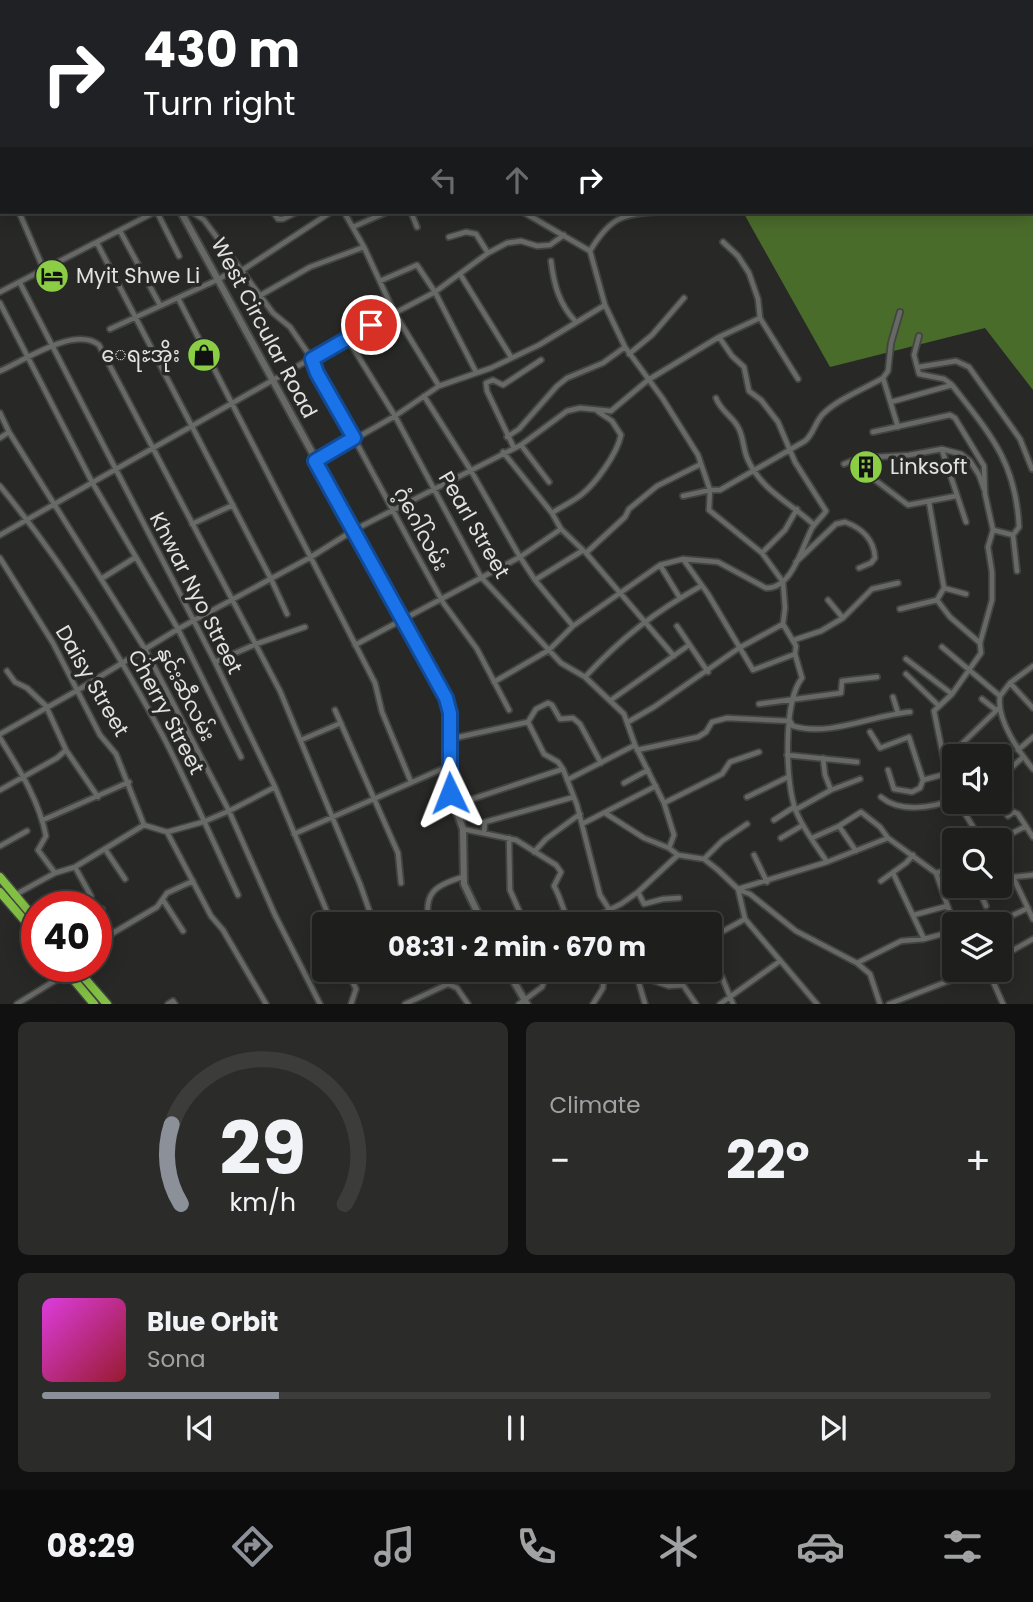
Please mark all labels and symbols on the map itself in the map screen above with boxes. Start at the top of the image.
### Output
street label: West Circular Road [205,232,324,423]
hotel icon: Myit Shwe Li [33,257,71,295]
place label: Myit Shwe Li [76,261,200,290]
pin [341,295,401,355]
shop icon: ေရႊအိုး [185,336,223,374]
place label: ေရႊအိုး [101,339,180,372]
building icon: Linksoft [847,448,885,486]
place label: Linksoft [890,452,967,481]
street label: Pearl Street [432,466,517,584]
street label: ဂံ့ဂေါ်လမ်း [386,481,457,577]
street label: Khwar Nyo Street [143,507,250,679]
street label: Daisy Street [49,620,136,742]
street label: နှင်းဆီလမ်း [147,641,224,748]
street label: Cherry Street [121,644,211,779]
position arrow [413,756,487,830]
speed limit sign: 40 [21,891,112,982]

